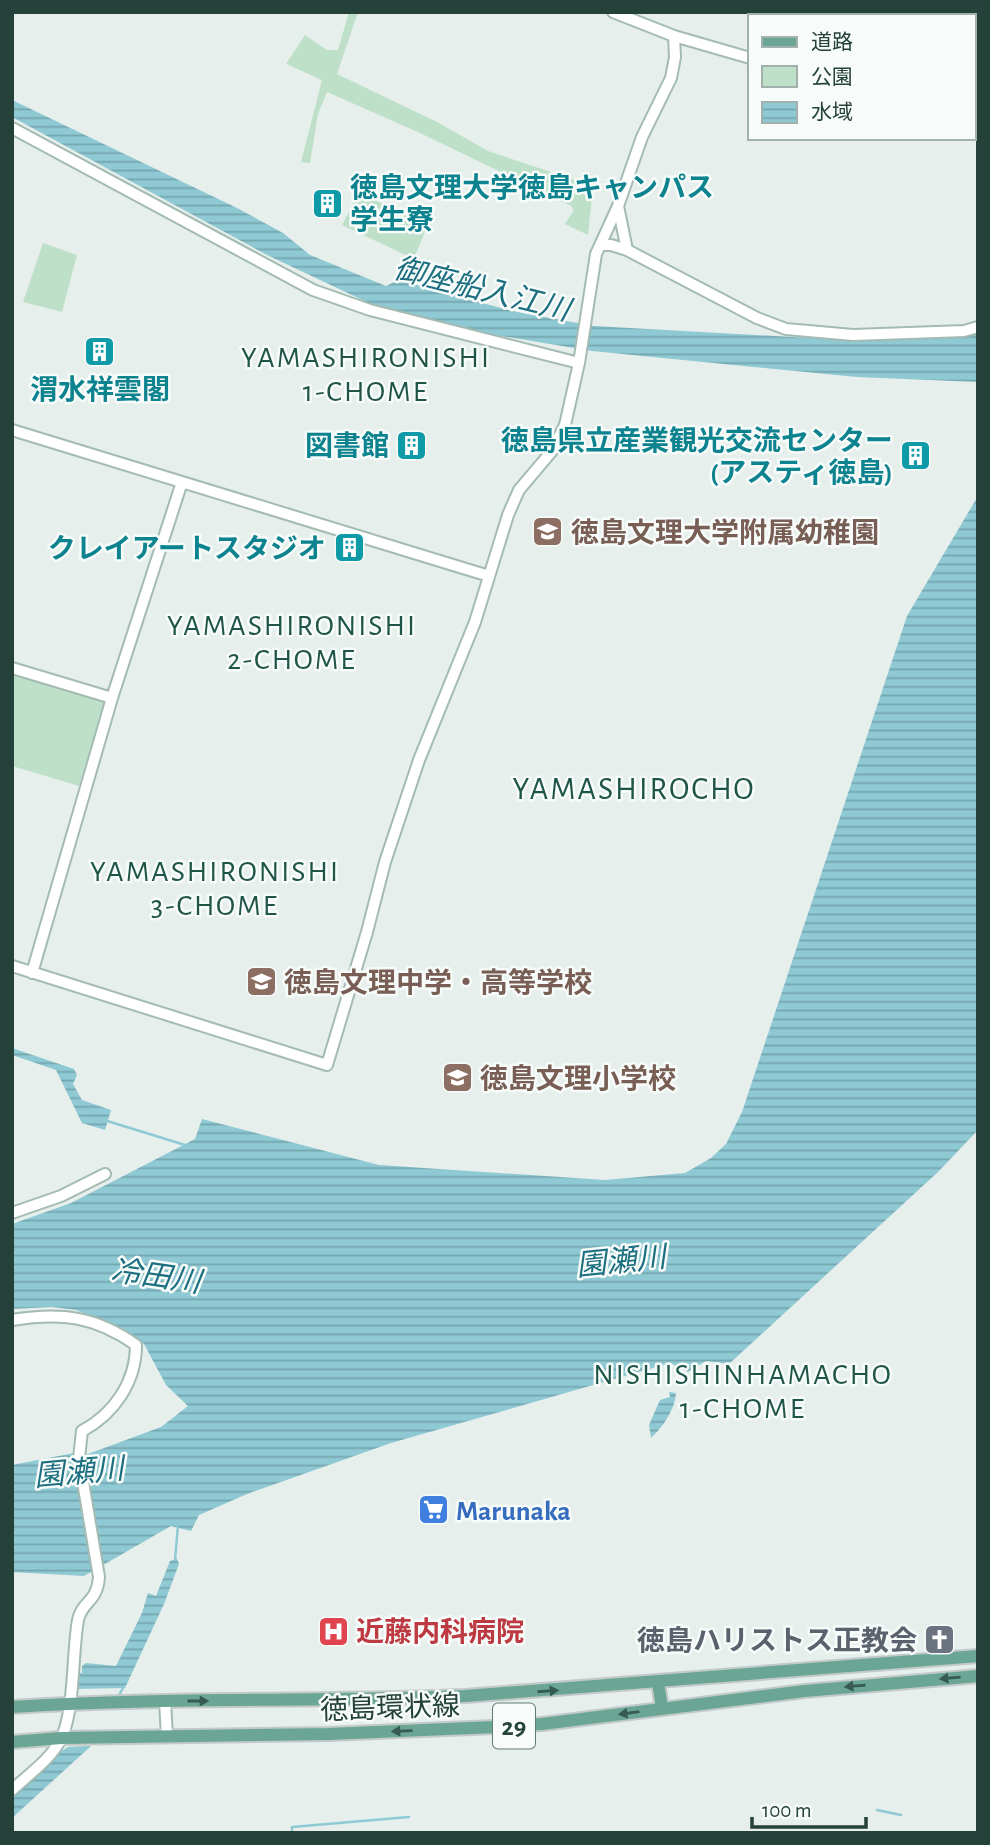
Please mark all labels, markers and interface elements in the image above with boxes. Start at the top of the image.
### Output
legend [748,14,976,140]
text: 道路 [811,31,853,53]
text: 公園 [811,67,853,88]
text: 水域 [811,101,853,123]
place label: 徳島文理大学徳島キャンパス 学生寮 [350,172,714,235]
building icon: 徳島文理大学徳島キャンパス 学生寮 [310,186,344,220]
water label: 御座船入江川 [391,252,576,327]
building icon: 渭水祥雲閣 [83,335,117,369]
district label: YAMASHIRONISHI 1-CHOME [241,343,491,407]
place label: 渭水祥雲閣 [30,375,170,405]
place label: 徳島県立産業観光交流センター (アスティ徳島) [501,425,893,488]
building icon: 図書館 [395,428,429,462]
place label: 図書館 [305,431,389,461]
building icon: 徳島県立産業観光交流センター (アスティ徳島) [899,439,933,473]
school or university icon: 徳島文理大学附属幼稚園 [531,515,565,549]
place label: 徳島文理大学附属幼稚園 [571,517,879,548]
building icon: クレイアートスタジオ [332,531,366,565]
place label: クレイアートスタジオ [48,534,326,564]
district label: YAMASHIRONISHI 2-CHOME [167,611,417,675]
district label: YAMASHIROCHO [512,773,756,805]
district label: YAMASHIRONISHI 3-CHOME [90,857,340,921]
school or university icon: 徳島文理中学・高等学校 [244,965,278,999]
place label: 徳島文理中学・高等学校 [284,967,592,998]
school or university icon: 徳島文理小学校 [440,1061,474,1095]
place label: 徳島文理小学校 [480,1063,676,1094]
water label: 園瀬川 [575,1240,670,1282]
water label: 冷田川 [109,1254,206,1299]
district label: NISHISHINHAMACHO 1-CHOME [593,1360,893,1424]
water label: 園瀬川 [33,1452,128,1492]
supermarket icon: Marunaka [416,1493,450,1527]
place label: Marunaka [456,1498,571,1526]
hospital icon: 近藤内科病院 [316,1614,350,1648]
place label: 近藤内科病院 [356,1617,524,1647]
church icon: 徳島ハリストス正教会 [923,1623,957,1657]
place label: 徳島ハリストス正教会 [637,1625,917,1656]
one-way arrow [939,1673,961,1684]
one-way arrow [844,1681,866,1692]
one-way arrow [537,1685,559,1696]
street label: 徳島環状線 [320,1691,461,1725]
one-way arrow [187,1695,209,1707]
road number: 29 [493,1704,535,1749]
one-way arrow [618,1707,640,1718]
one-way arrow [391,1726,413,1737]
scale bar [752,1786,866,1830]
text: 100 m [762,1800,812,1821]

